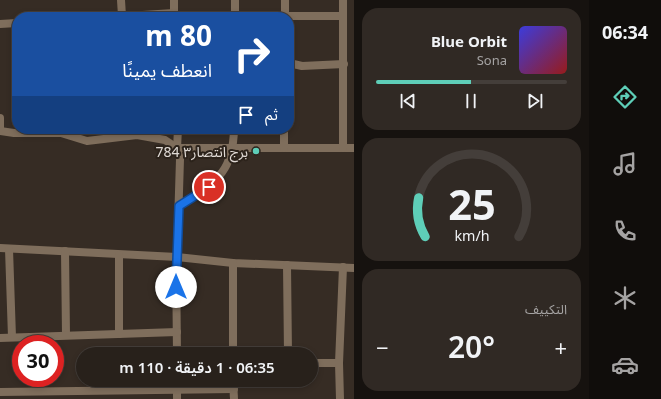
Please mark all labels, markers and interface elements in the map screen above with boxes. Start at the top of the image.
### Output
text: 80 m [145,16,212,54]
text: 06:34 [602,20,648,44]
icon: right [226,28,278,80]
text: Blue Orbit [431,31,507,51]
text: Sona [477,51,507,69]
text: انعطف يمينًا [122,58,212,82]
icon: directions [611,83,639,111]
icon: previous [397,90,419,112]
icon: pause [460,90,482,112]
icon: next [524,90,546,112]
icon: arrive [235,104,257,126]
text: ثم [265,104,278,124]
place label: برج انتصار٣ 784 [156,142,248,163]
marker: برج انتصار٣ 784 [251,146,261,156]
icon: music [611,150,639,178]
pin [192,170,226,204]
icon: arrive [198,176,220,198]
text: 25 [448,176,495,232]
icon: phone [611,217,639,245]
text: km/h [454,226,489,245]
position arrow [155,266,197,308]
icon: climate [611,284,639,312]
text: التكييف [525,300,567,318]
text: 20° [448,326,495,367]
text: − [376,332,389,362]
text: + [554,332,567,362]
speed limit sign: 30 [12,335,64,387]
icon: car [611,351,639,379]
text: 06:35 · 1 دقيقة · 110 m [119,357,275,377]

